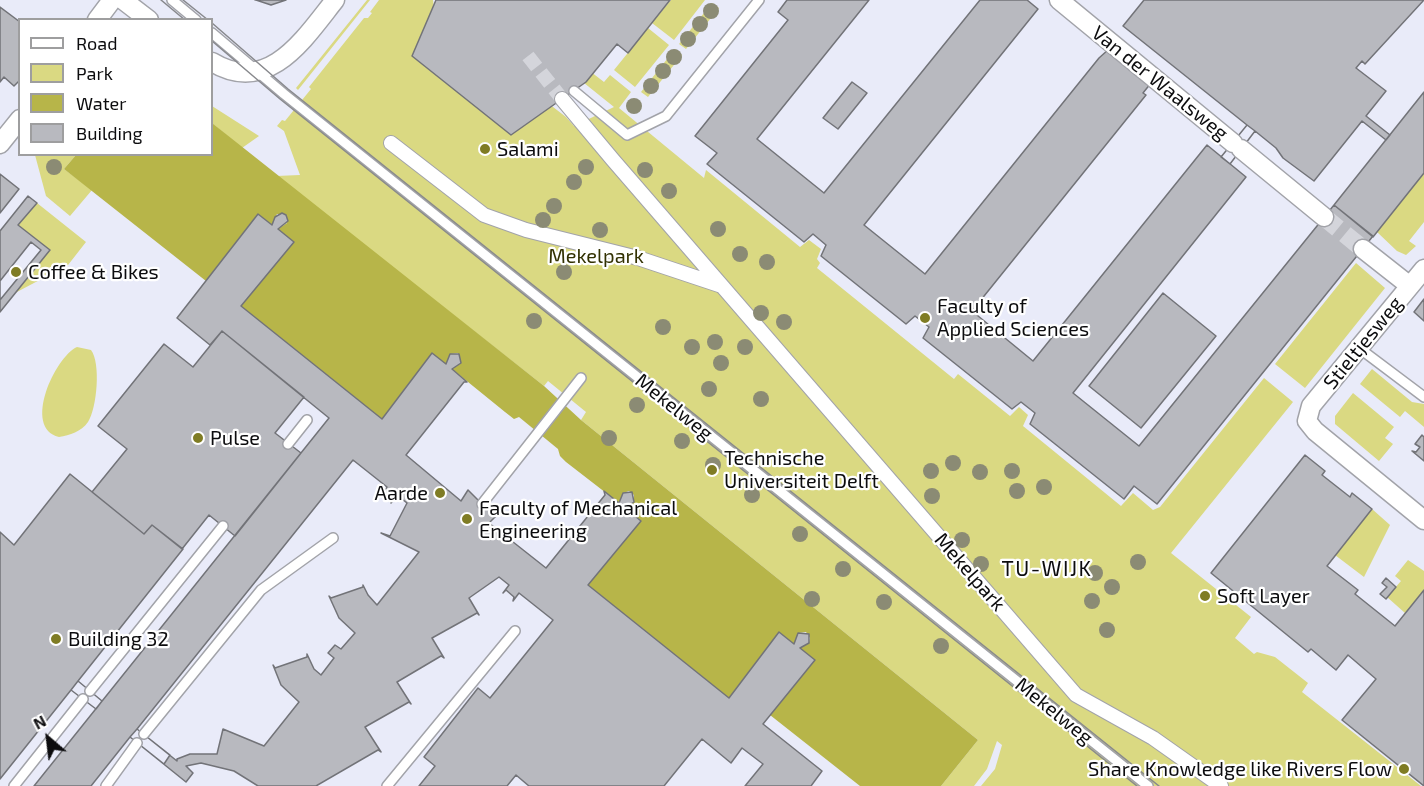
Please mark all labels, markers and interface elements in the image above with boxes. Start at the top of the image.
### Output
legend [18,18,213,156]
street label: Van der Waalsweg [1087,21,1233,145]
text: Road [76,32,117,54]
text: Park [76,62,113,84]
text: Water [76,92,126,114]
text: Building [76,122,143,144]
place label: Salami [497,137,559,161]
marker: Salami [478,142,492,156]
park label: Mekelpark [548,244,644,268]
place label: Coffee & Bikes [28,260,159,284]
marker: Coffee & Bikes [9,265,23,279]
street label: Stieltjesweg [1318,292,1408,394]
place label: Faculty of Applied Sciences [937,294,1089,341]
marker: Faculty of Applied Sciences [918,311,932,325]
street label: Mekelweg [630,368,718,446]
place label: Pulse [210,426,260,450]
marker: Pulse [191,431,205,445]
place label: Technische Universiteit Delft [724,446,879,493]
marker: Technische Universiteit Delft [705,463,719,477]
place label: Aarde [375,481,428,505]
marker: Aarde [433,486,447,500]
place label: Faculty of Mechanical Engineering [479,496,677,543]
marker: Faculty of Mechanical Engineering [460,512,474,526]
street label: Mekelpark [930,528,1010,616]
district label: TU-WIJK [1002,556,1092,582]
place label: Soft Layer [1217,584,1310,608]
marker: Soft Layer [1198,589,1212,603]
place label: Building 32 [68,627,169,651]
marker: Building 32 [49,632,63,646]
street label: Mekelweg [1010,672,1098,750]
north arrow [18,708,78,768]
text: N [30,711,49,733]
place label: Share Knowledge like Rivers Flow [1088,757,1392,781]
marker: Share Knowledge like Rivers Flow [1397,762,1411,776]

